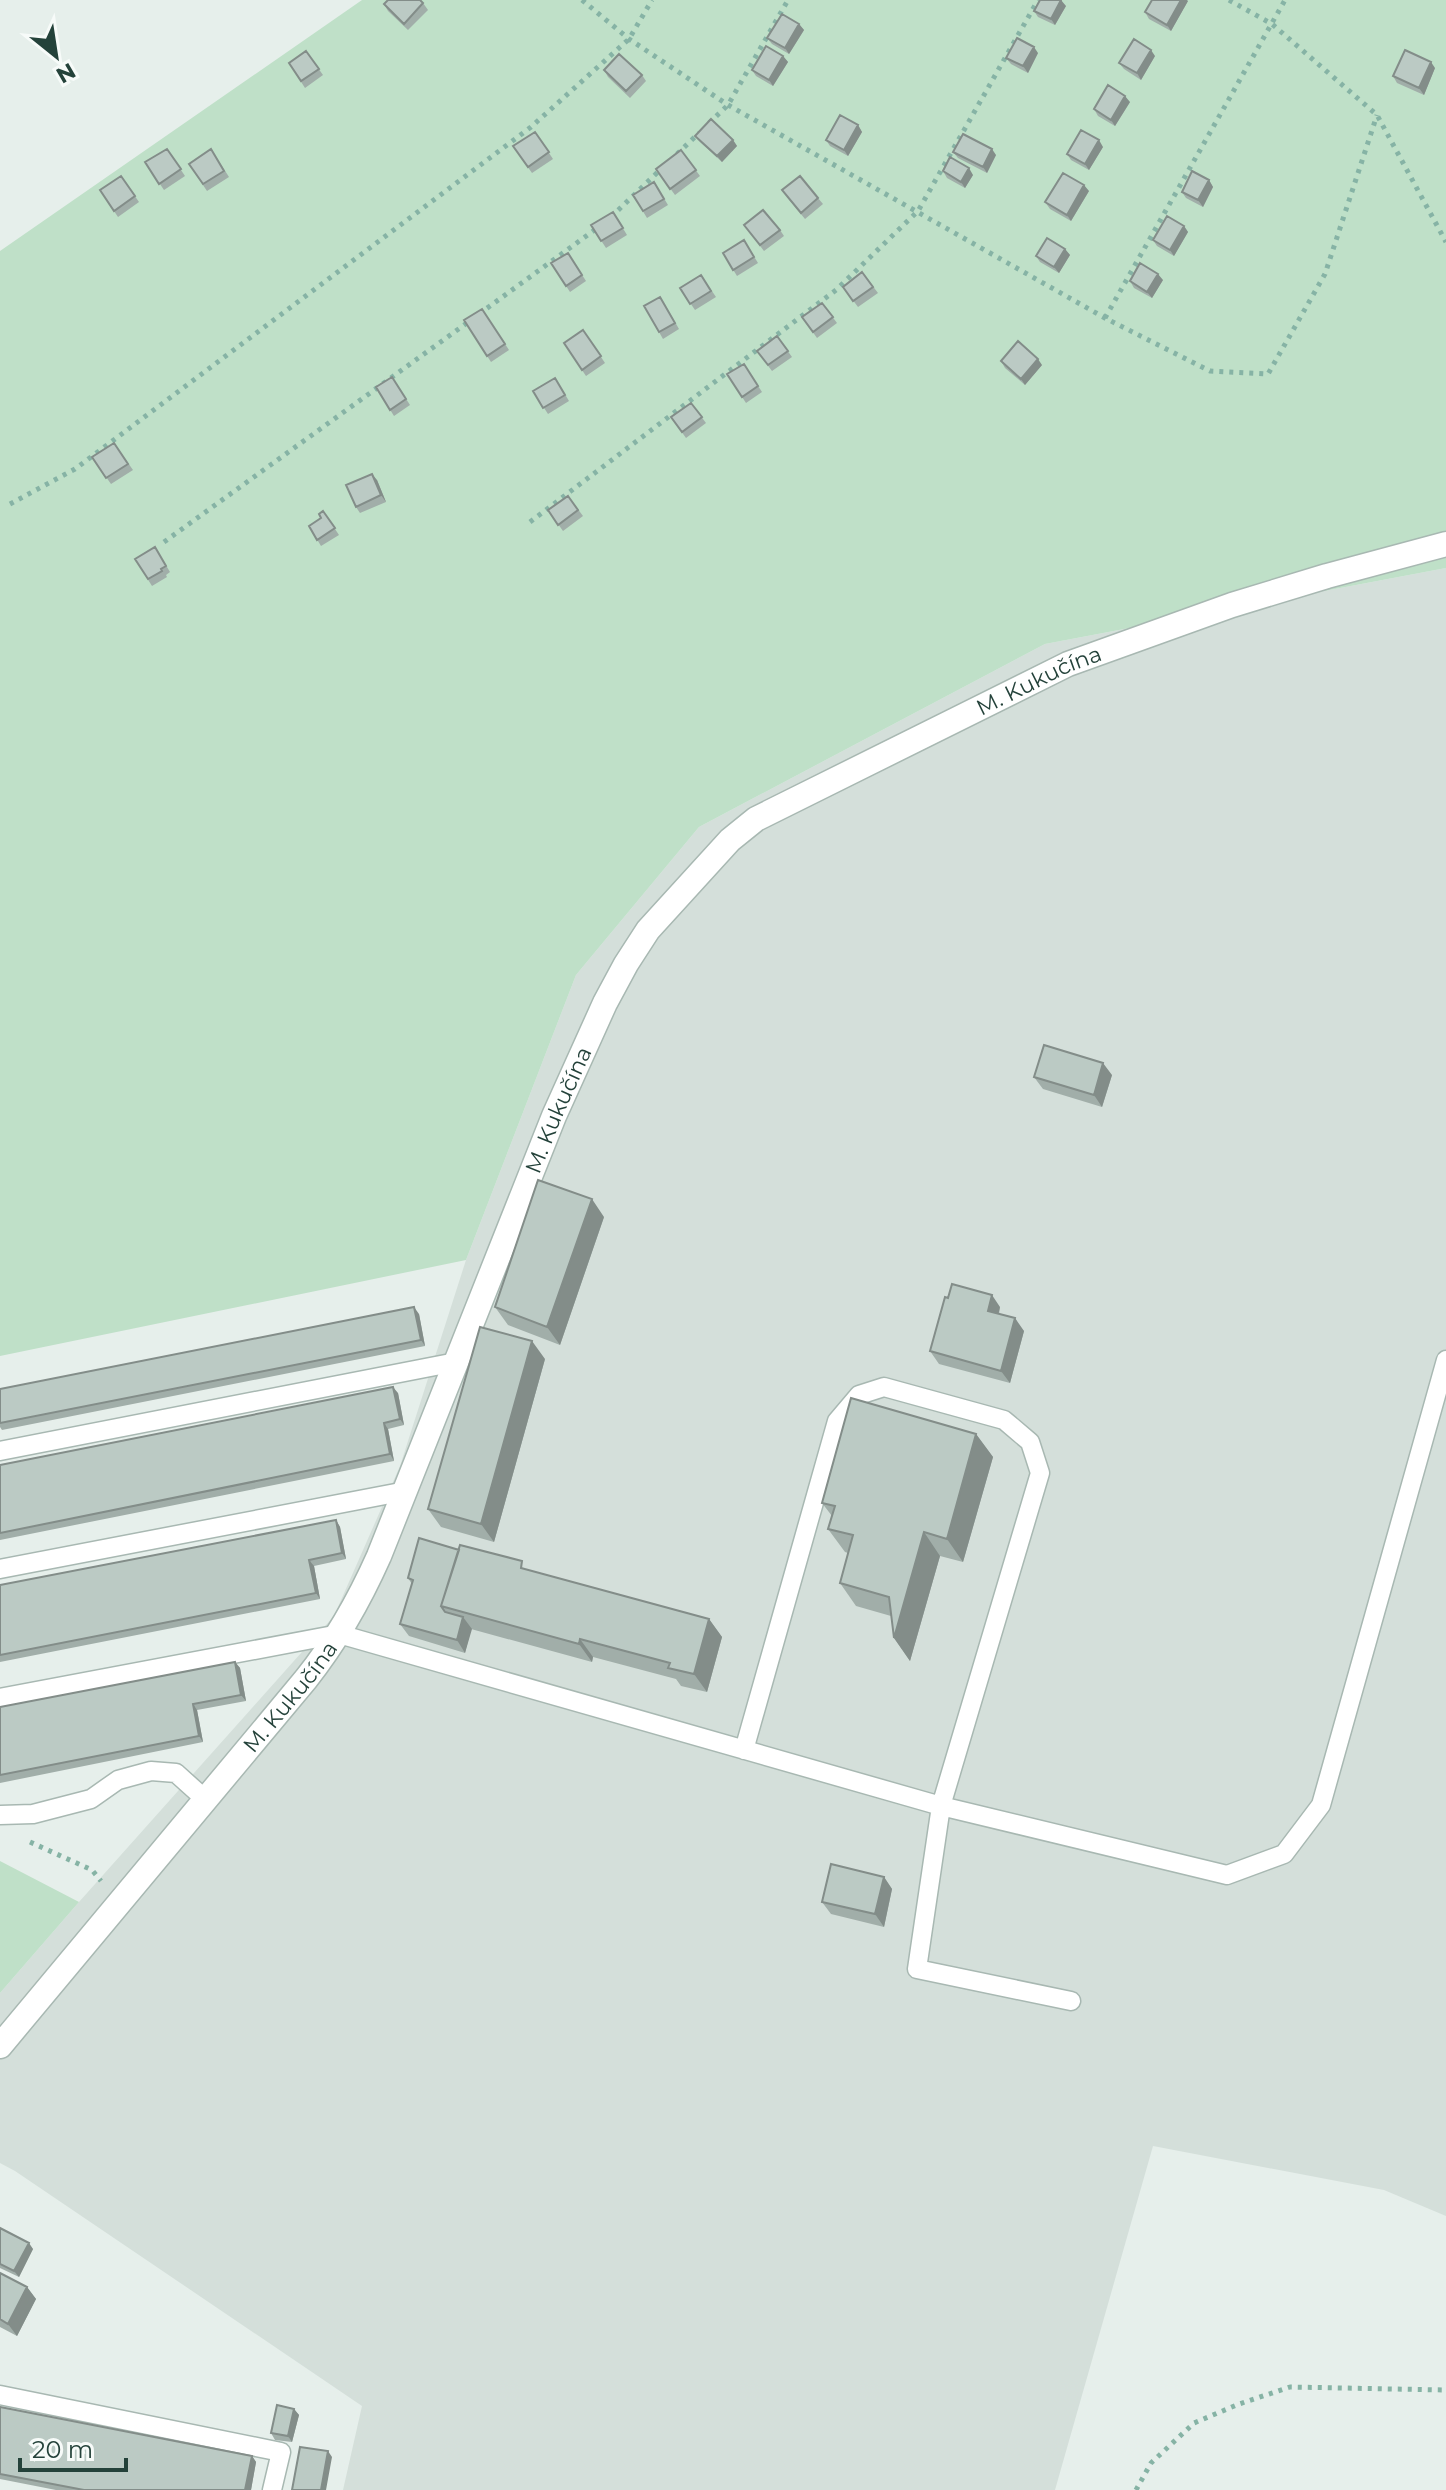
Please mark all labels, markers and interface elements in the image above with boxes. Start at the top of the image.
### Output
north arrow [16,16,96,96]
text: N [51,57,80,89]
street label: M. Kukučína [972,640,1105,721]
street label: M. Kukučína [519,1042,597,1177]
street label: M. Kukučína [237,1636,343,1758]
scale bar [20,2422,126,2472]
text: 20 m [32,2435,93,2464]

